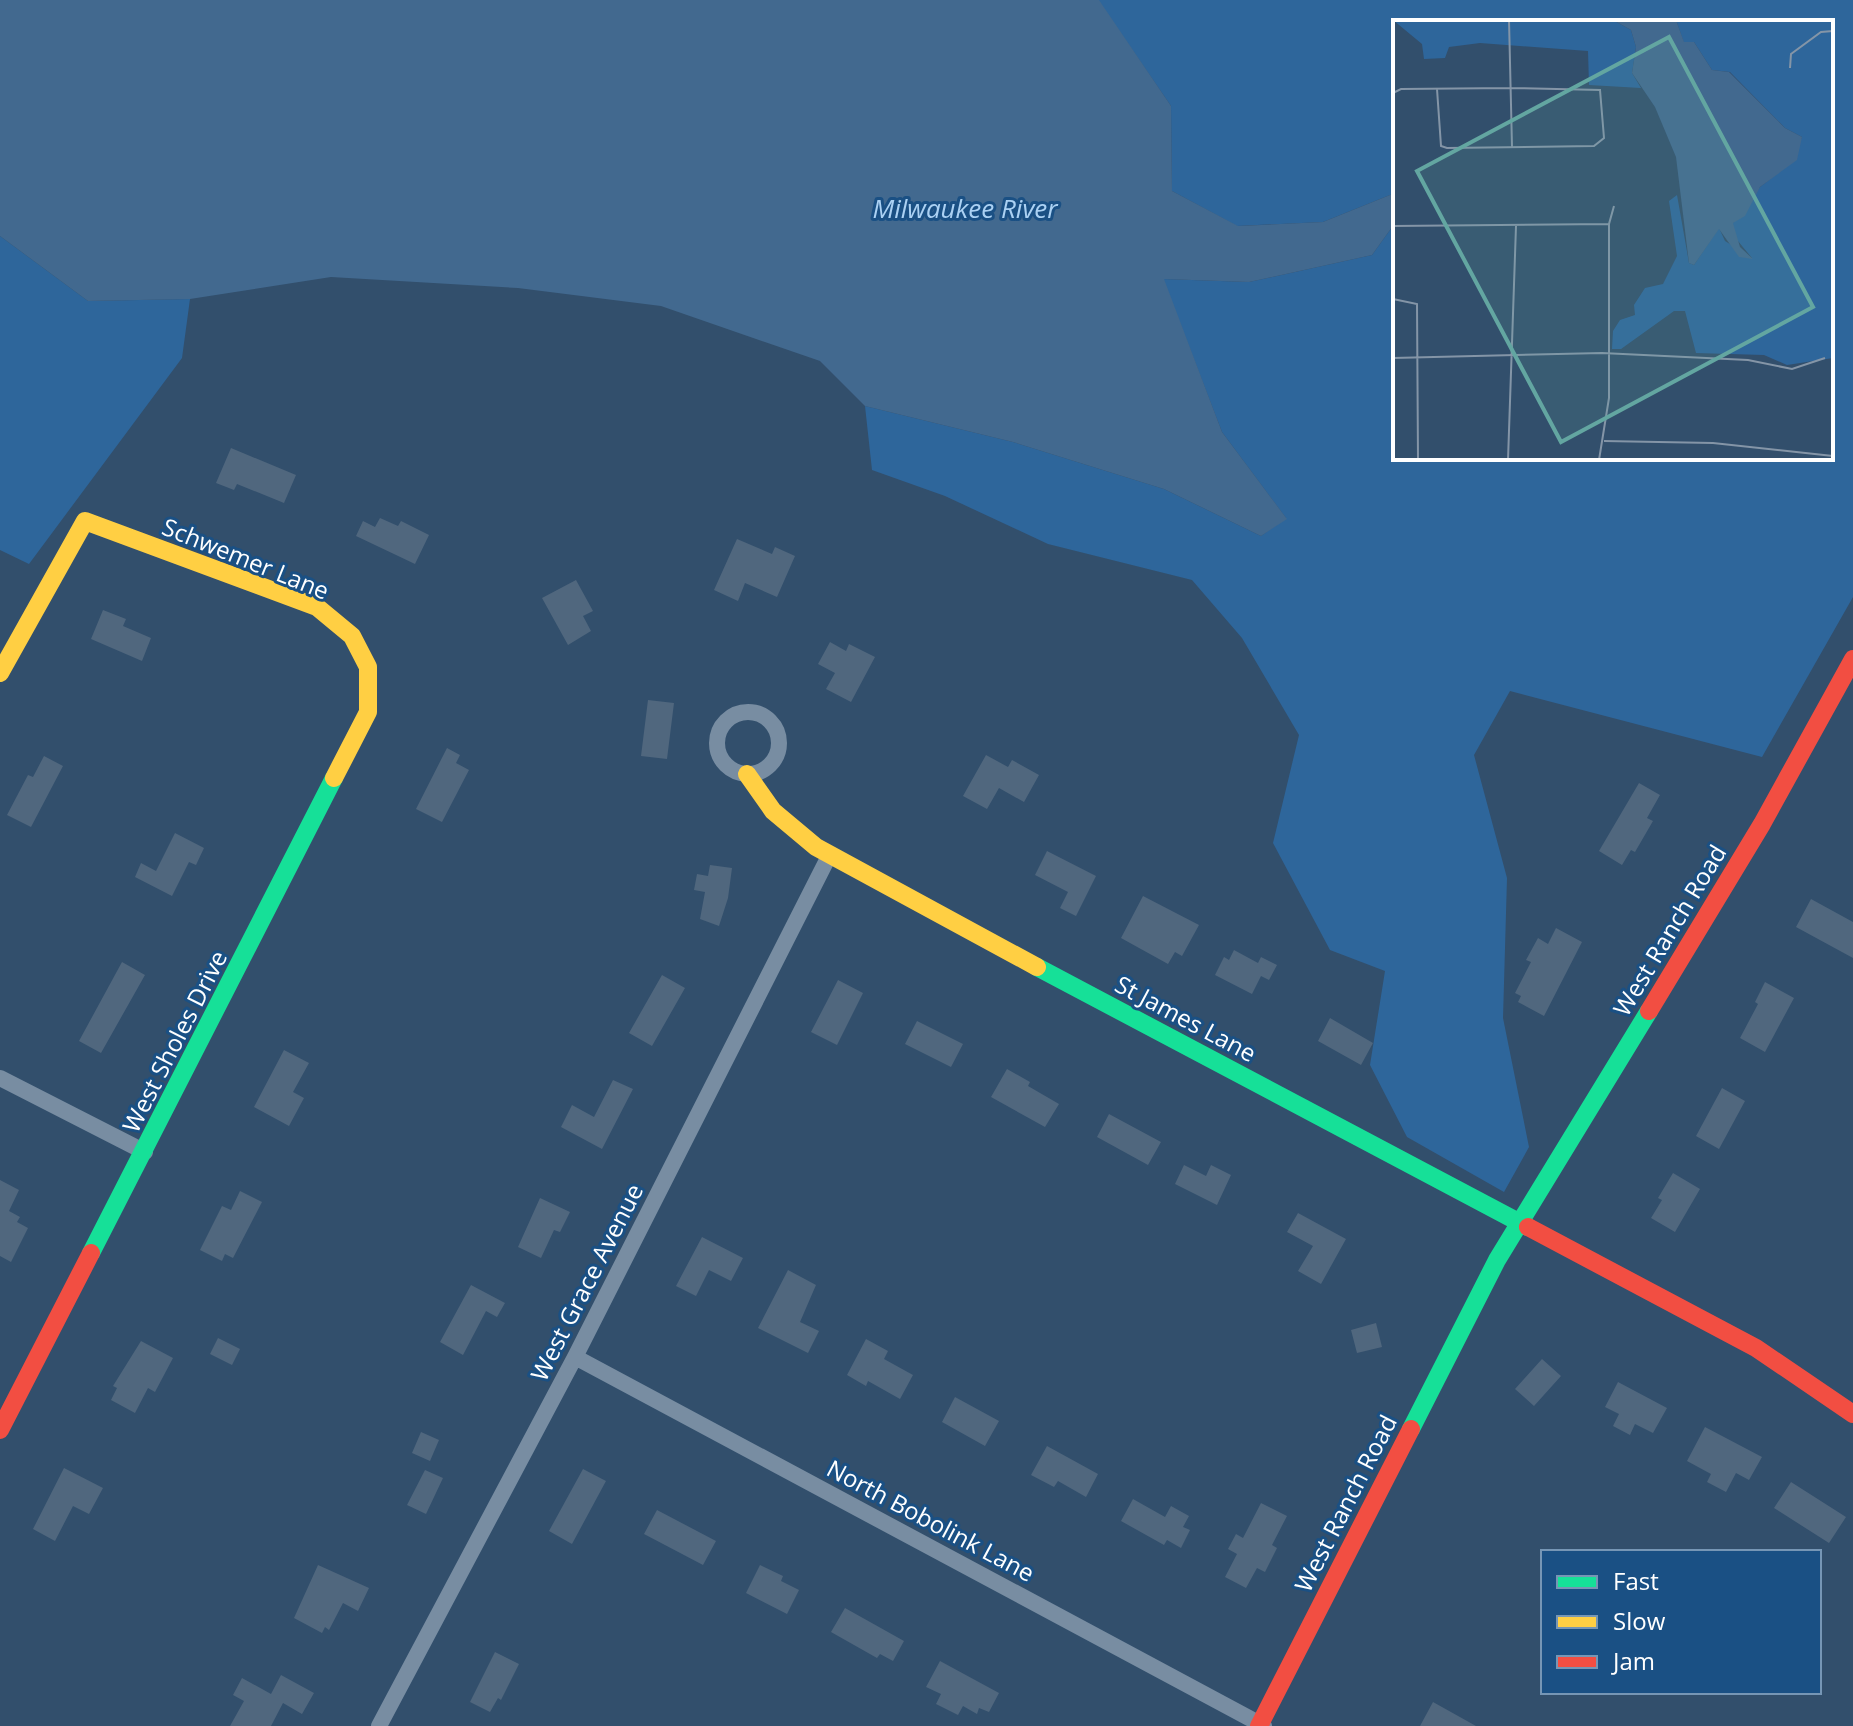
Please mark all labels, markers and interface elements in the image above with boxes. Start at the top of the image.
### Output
inset map [1393,20,1833,460]
water label: Milwaukee River [872,190,1059,226]
street label: Schwemer Lane [158,510,334,606]
street label: West Ranch Road [1605,838,1733,1022]
street label: West Sholes Drive [114,944,234,1138]
street label: St James Lane [1110,967,1262,1069]
street label: West Grace Avenue [522,1178,650,1386]
street label: West Ranch Road [1286,1409,1404,1597]
street label: North Bobolink Lane [821,1451,1041,1589]
legend [1541,1550,1821,1694]
text: Fast [1613,1564,1659,1597]
text: Slow [1613,1604,1666,1637]
text: Jam [1611,1644,1655,1677]

